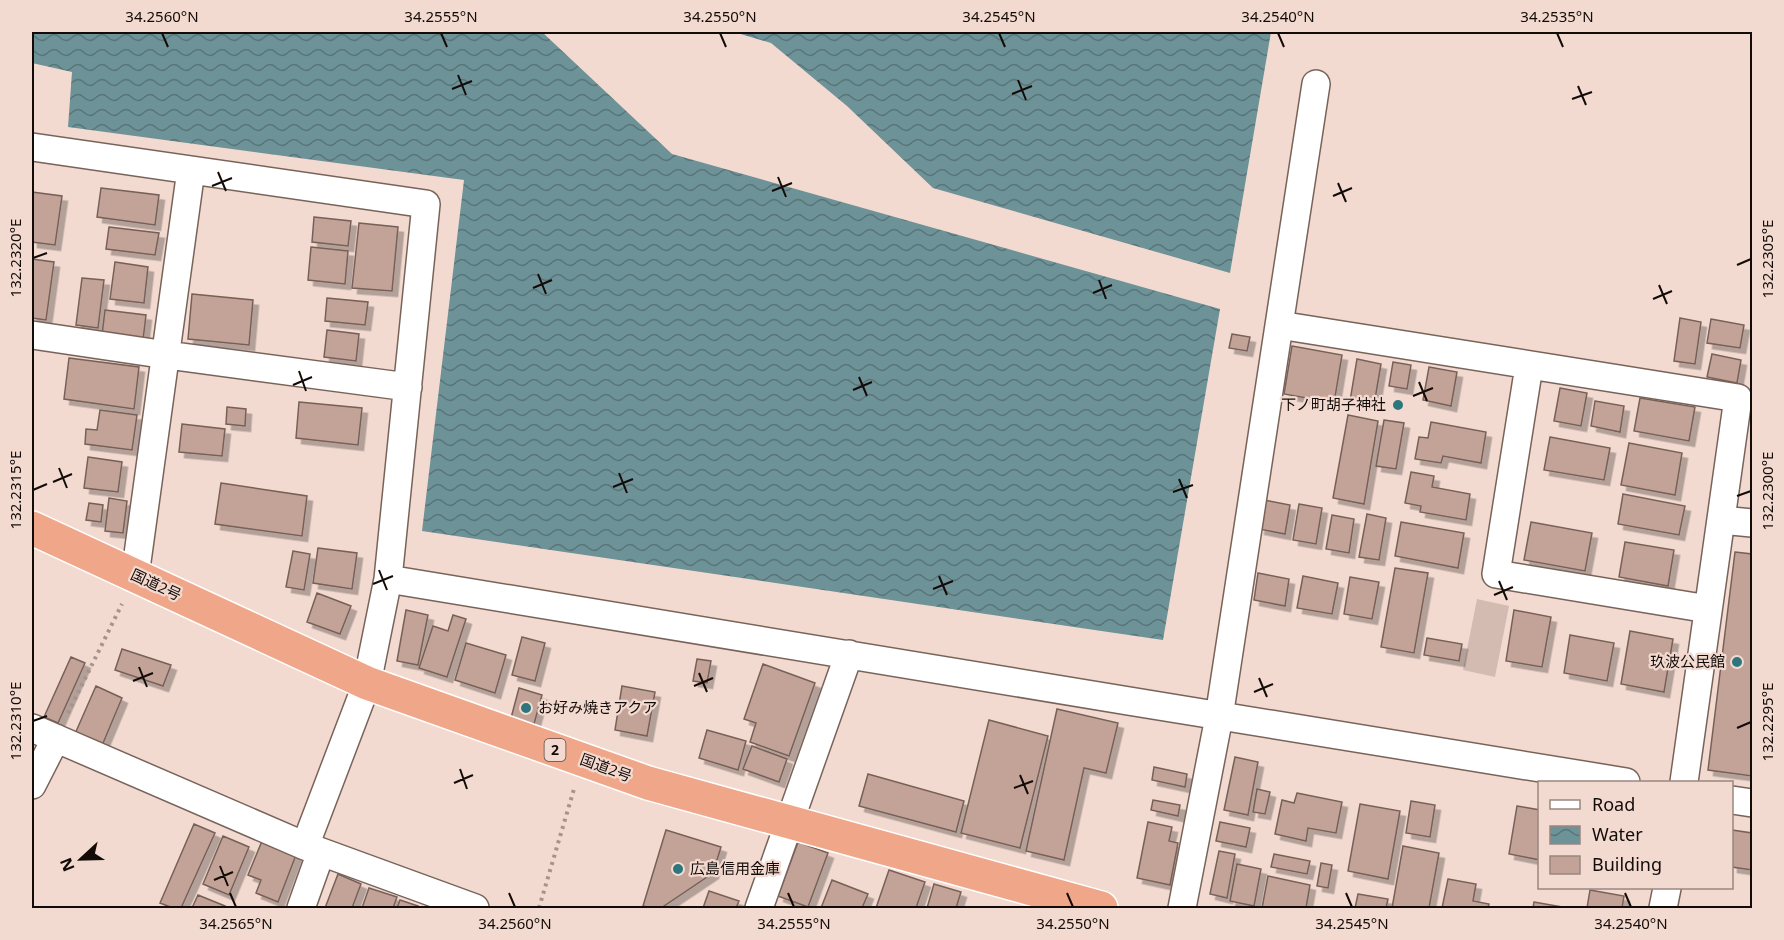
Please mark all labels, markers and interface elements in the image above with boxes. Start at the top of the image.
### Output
text: 34.2560°N [125,6,199,26]
text: 34.2555°N [404,6,478,26]
text: 34.2550°N [683,6,757,26]
text: 34.2545°N [962,6,1036,26]
text: 34.2540°N [1241,6,1315,26]
text: 34.2535°N [1520,6,1594,26]
text: 132.2320°E [5,219,25,297]
text: 132.2305°E [1757,220,1777,298]
place label: 下ノ町胡子神社 [1281,394,1386,414]
marker: 下ノ町胡子神社 [1391,398,1405,412]
text: 132.2315°E [5,451,25,529]
text: 132.2300°E [1757,452,1777,530]
street label: 国道2号 [128,564,185,604]
place label: 玖波公民館 [1650,651,1725,671]
marker: 玖波公民館 [1730,655,1744,669]
text: 132.2310°E [5,682,25,760]
text: 132.2295°E [1757,683,1777,761]
place label: お好み焼きアクア [538,697,657,717]
marker: お好み焼きアクア [519,701,533,715]
road number: 2 [544,739,566,761]
street label: 国道2号 [578,748,635,786]
legend [1538,781,1733,889]
text: Road [1592,792,1635,816]
text: Water [1592,822,1643,846]
north arrow [51,829,111,889]
text: Building [1592,852,1662,876]
text: N [54,854,80,875]
place label: 広島信用金庫 [690,858,780,878]
marker: 広島信用金庫 [671,862,685,876]
text: 34.2565°N [199,913,273,933]
text: 34.2560°N [478,913,552,933]
text: 34.2555°N [757,913,831,933]
text: 34.2550°N [1036,913,1110,933]
text: 34.2545°N [1315,913,1389,933]
text: 34.2540°N [1594,913,1668,933]

